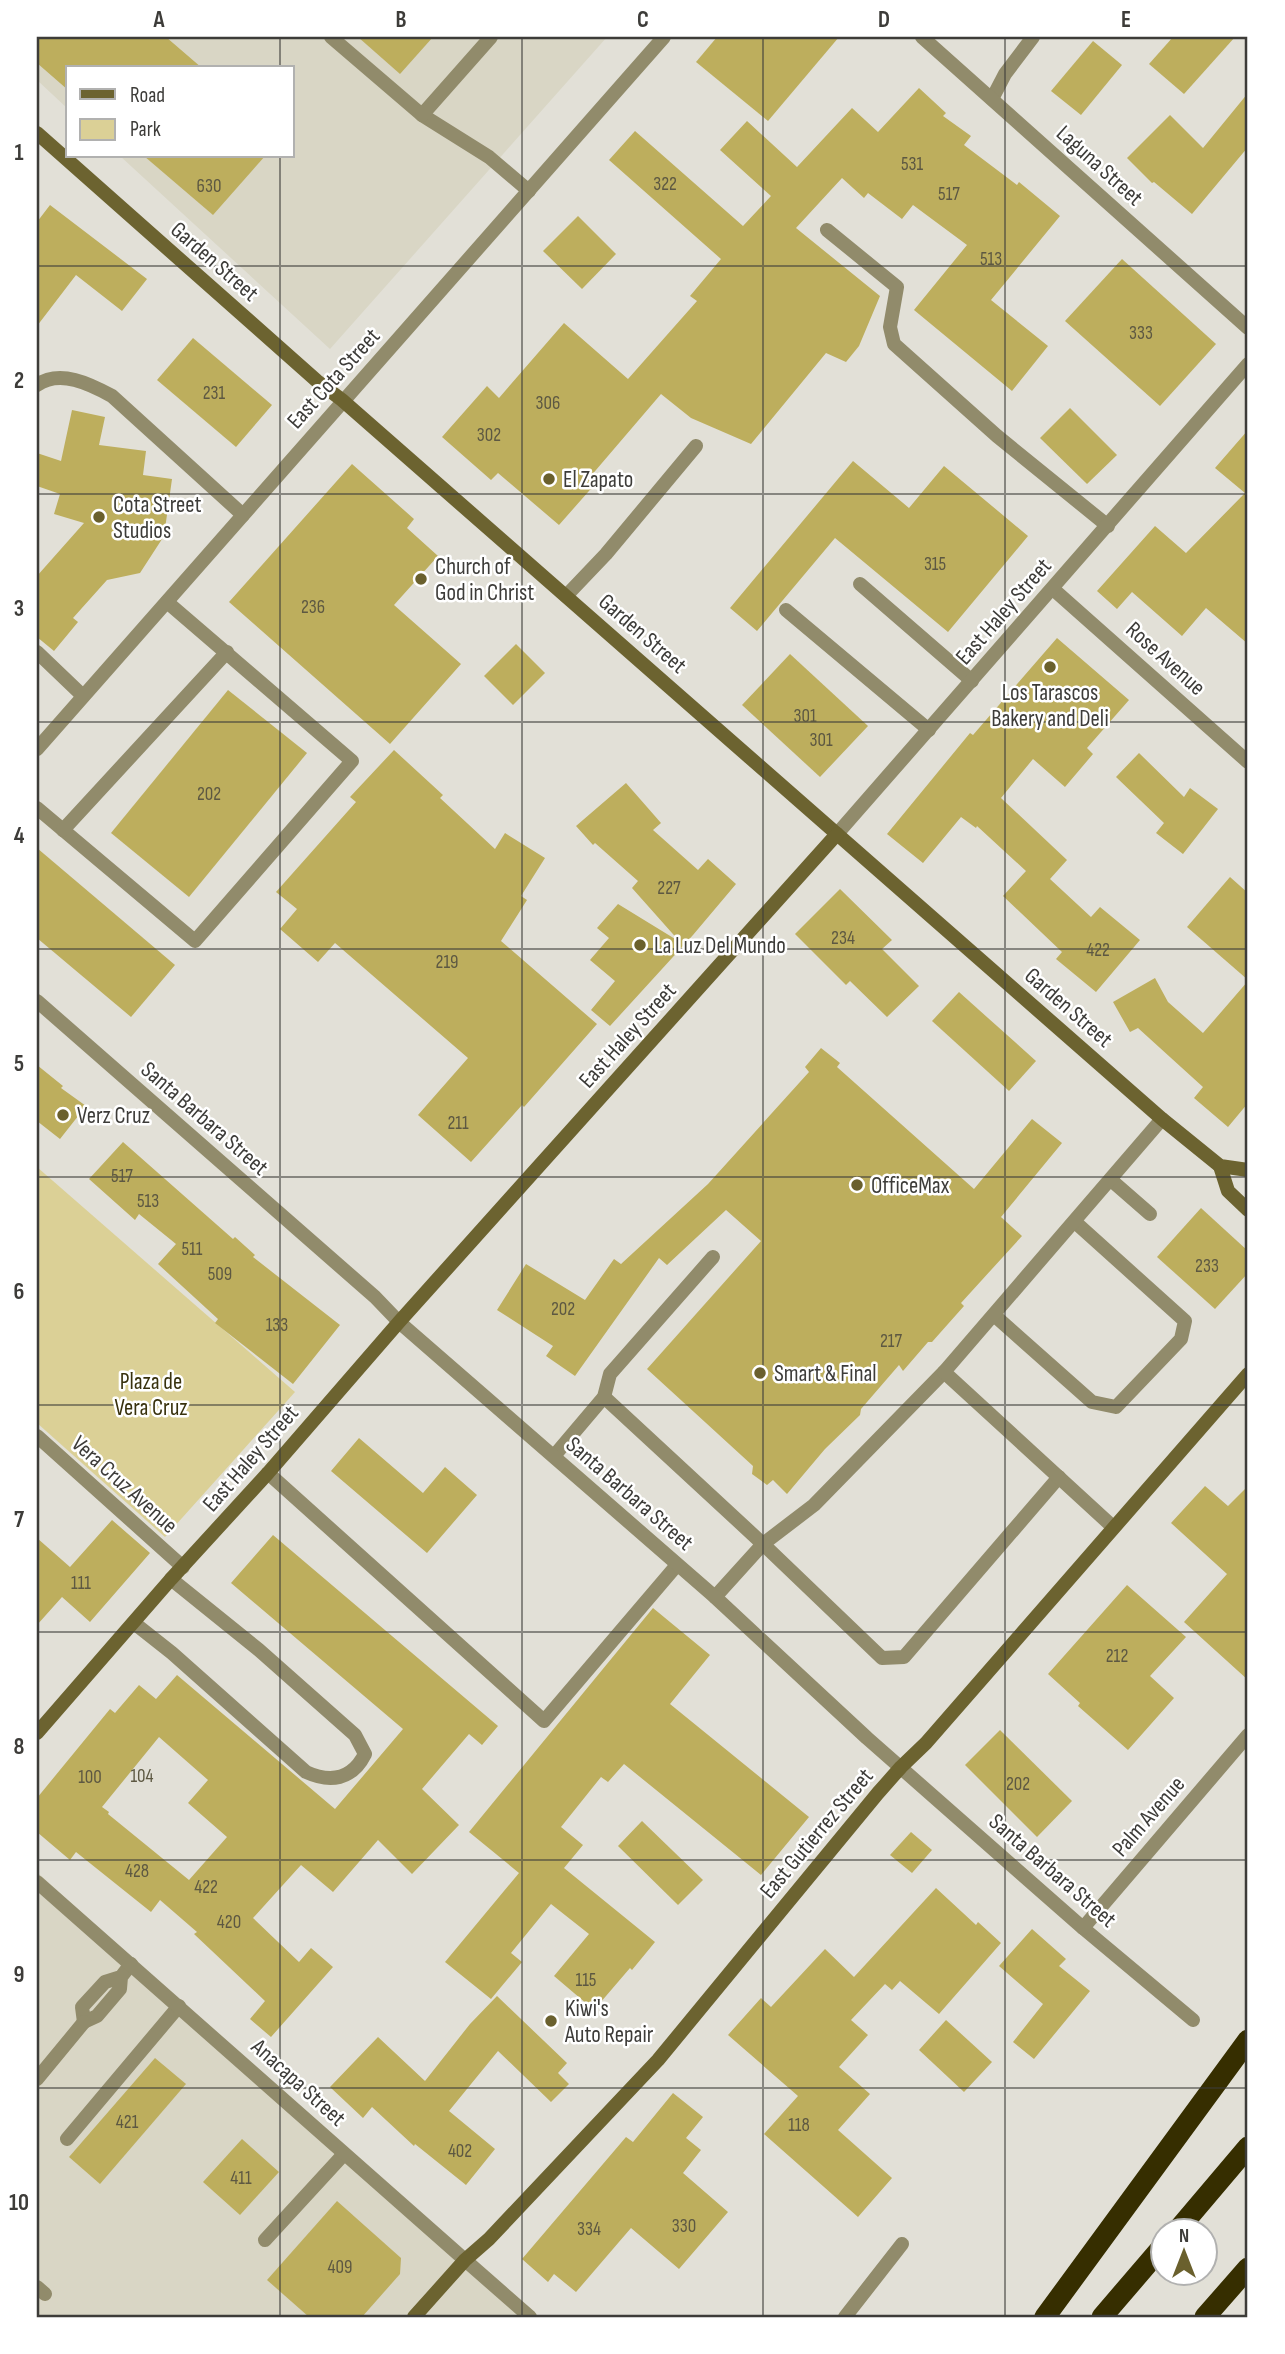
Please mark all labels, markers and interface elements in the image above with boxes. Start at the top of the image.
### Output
text: A [153,6,166,34]
text: B [396,6,407,34]
text: C [637,6,649,34]
text: D [878,6,890,34]
text: E [1121,6,1131,34]
legend [66,66,294,158]
text: Road [130,83,165,108]
text: Park [130,117,161,142]
street label: Laguna Street [1050,120,1148,212]
text: 1 [14,139,24,167]
house number: 531 [901,153,923,176]
house number: 322 [653,173,677,196]
house number: 630 [197,175,221,198]
house number: 517 [938,183,960,206]
street label: Garden Street [165,216,264,308]
house number: 513 [980,248,1002,271]
house number: 333 [1129,322,1153,345]
street label: East Cota Street [281,323,386,435]
text: 2 [14,367,24,395]
house number: 231 [203,382,226,405]
house number: 306 [536,392,560,415]
house number: 302 [477,424,501,447]
place label: El Zapato [563,466,633,494]
marker: El Zapato [541,471,557,487]
place label: Cota Street Studios [113,491,201,545]
marker: Cota Street Studios [91,509,107,525]
place label: Church of God in Christ [435,553,534,607]
house number: 315 [924,553,946,576]
street label: East Haley Street [950,553,1058,671]
marker: Church of God in Christ [413,571,429,587]
street label: Garden Street [593,588,692,680]
text: 3 [14,595,24,623]
house number: 236 [301,596,325,619]
street label: Rose Avenue [1120,616,1211,702]
marker: Los Tarascos Bakery and Deli [1042,659,1058,675]
place label: Los Tarascos Bakery and Deli [991,679,1109,733]
house number: 301 [793,705,817,728]
house number: 301 [809,729,833,752]
house number: 202 [197,783,221,806]
text: 4 [14,822,25,850]
house number: 227 [657,877,681,900]
house number: 234 [831,927,855,950]
place label: La Luz Del Mundo [654,932,786,960]
marker: La Luz Del Mundo [632,937,648,953]
house number: 422 [1086,939,1110,962]
house number: 219 [436,951,458,974]
street label: Garden Street [1019,962,1118,1054]
street label: East Haley Street [573,977,682,1094]
text: 5 [14,1050,24,1078]
street label: Santa Barbara Street [135,1056,274,1182]
place label: Verz Cruz [77,1102,150,1130]
marker: Verz Cruz [55,1107,71,1123]
house number: 211 [447,1112,469,1135]
house number: 517 [111,1165,133,1188]
place label: OfficeMax [871,1172,950,1200]
marker: OfficeMax [849,1177,865,1193]
house number: 513 [137,1190,159,1213]
house number: 511 [182,1238,203,1261]
house number: 233 [1195,1255,1219,1278]
house number: 509 [208,1263,232,1286]
text: 6 [14,1278,24,1306]
house number: 202 [551,1298,575,1321]
house number: 133 [266,1314,288,1337]
house number: 217 [880,1330,902,1353]
place label: Smart & Final [774,1360,877,1388]
marker: Smart & Final [752,1365,768,1381]
park label: Plaza de Vera Cruz [114,1368,188,1422]
street label: East Haley Street [197,1400,305,1518]
street label: Vera Cruz Avenue [66,1430,183,1540]
street label: Santa Barbara Street [560,1431,699,1557]
text: 7 [14,1506,24,1534]
house number: 111 [71,1572,91,1595]
house number: 212 [1106,1645,1128,1668]
text: 8 [14,1733,25,1761]
street label: East Gutierrez Street [754,1763,879,1904]
house number: 104 [130,1765,154,1788]
house number: 100 [78,1766,102,1789]
street label: Palm Avenue [1106,1771,1191,1863]
house number: 202 [1006,1773,1030,1796]
street label: Santa Barbara Street [983,1808,1122,1934]
house number: 428 [125,1860,149,1883]
house number: 422 [194,1876,218,1899]
house number: 420 [217,1911,241,1934]
text: 9 [14,1961,24,1989]
house number: 115 [576,1969,596,1992]
place label: Kiwi's Auto Repair [564,1995,654,2049]
marker: Kiwi's Auto Repair [543,2013,559,2029]
street label: Anacapa Street [245,2032,351,2132]
house number: 421 [116,2111,139,2134]
house number: 118 [788,2114,810,2137]
house number: 402 [448,2140,472,2163]
house number: 411 [230,2167,252,2190]
text: 10 [9,2189,29,2217]
house number: 330 [672,2215,696,2238]
house number: 334 [577,2218,601,2241]
north arrow [1148,2218,1218,2288]
text: N [1179,2225,1189,2248]
house number: 409 [328,2256,352,2279]

